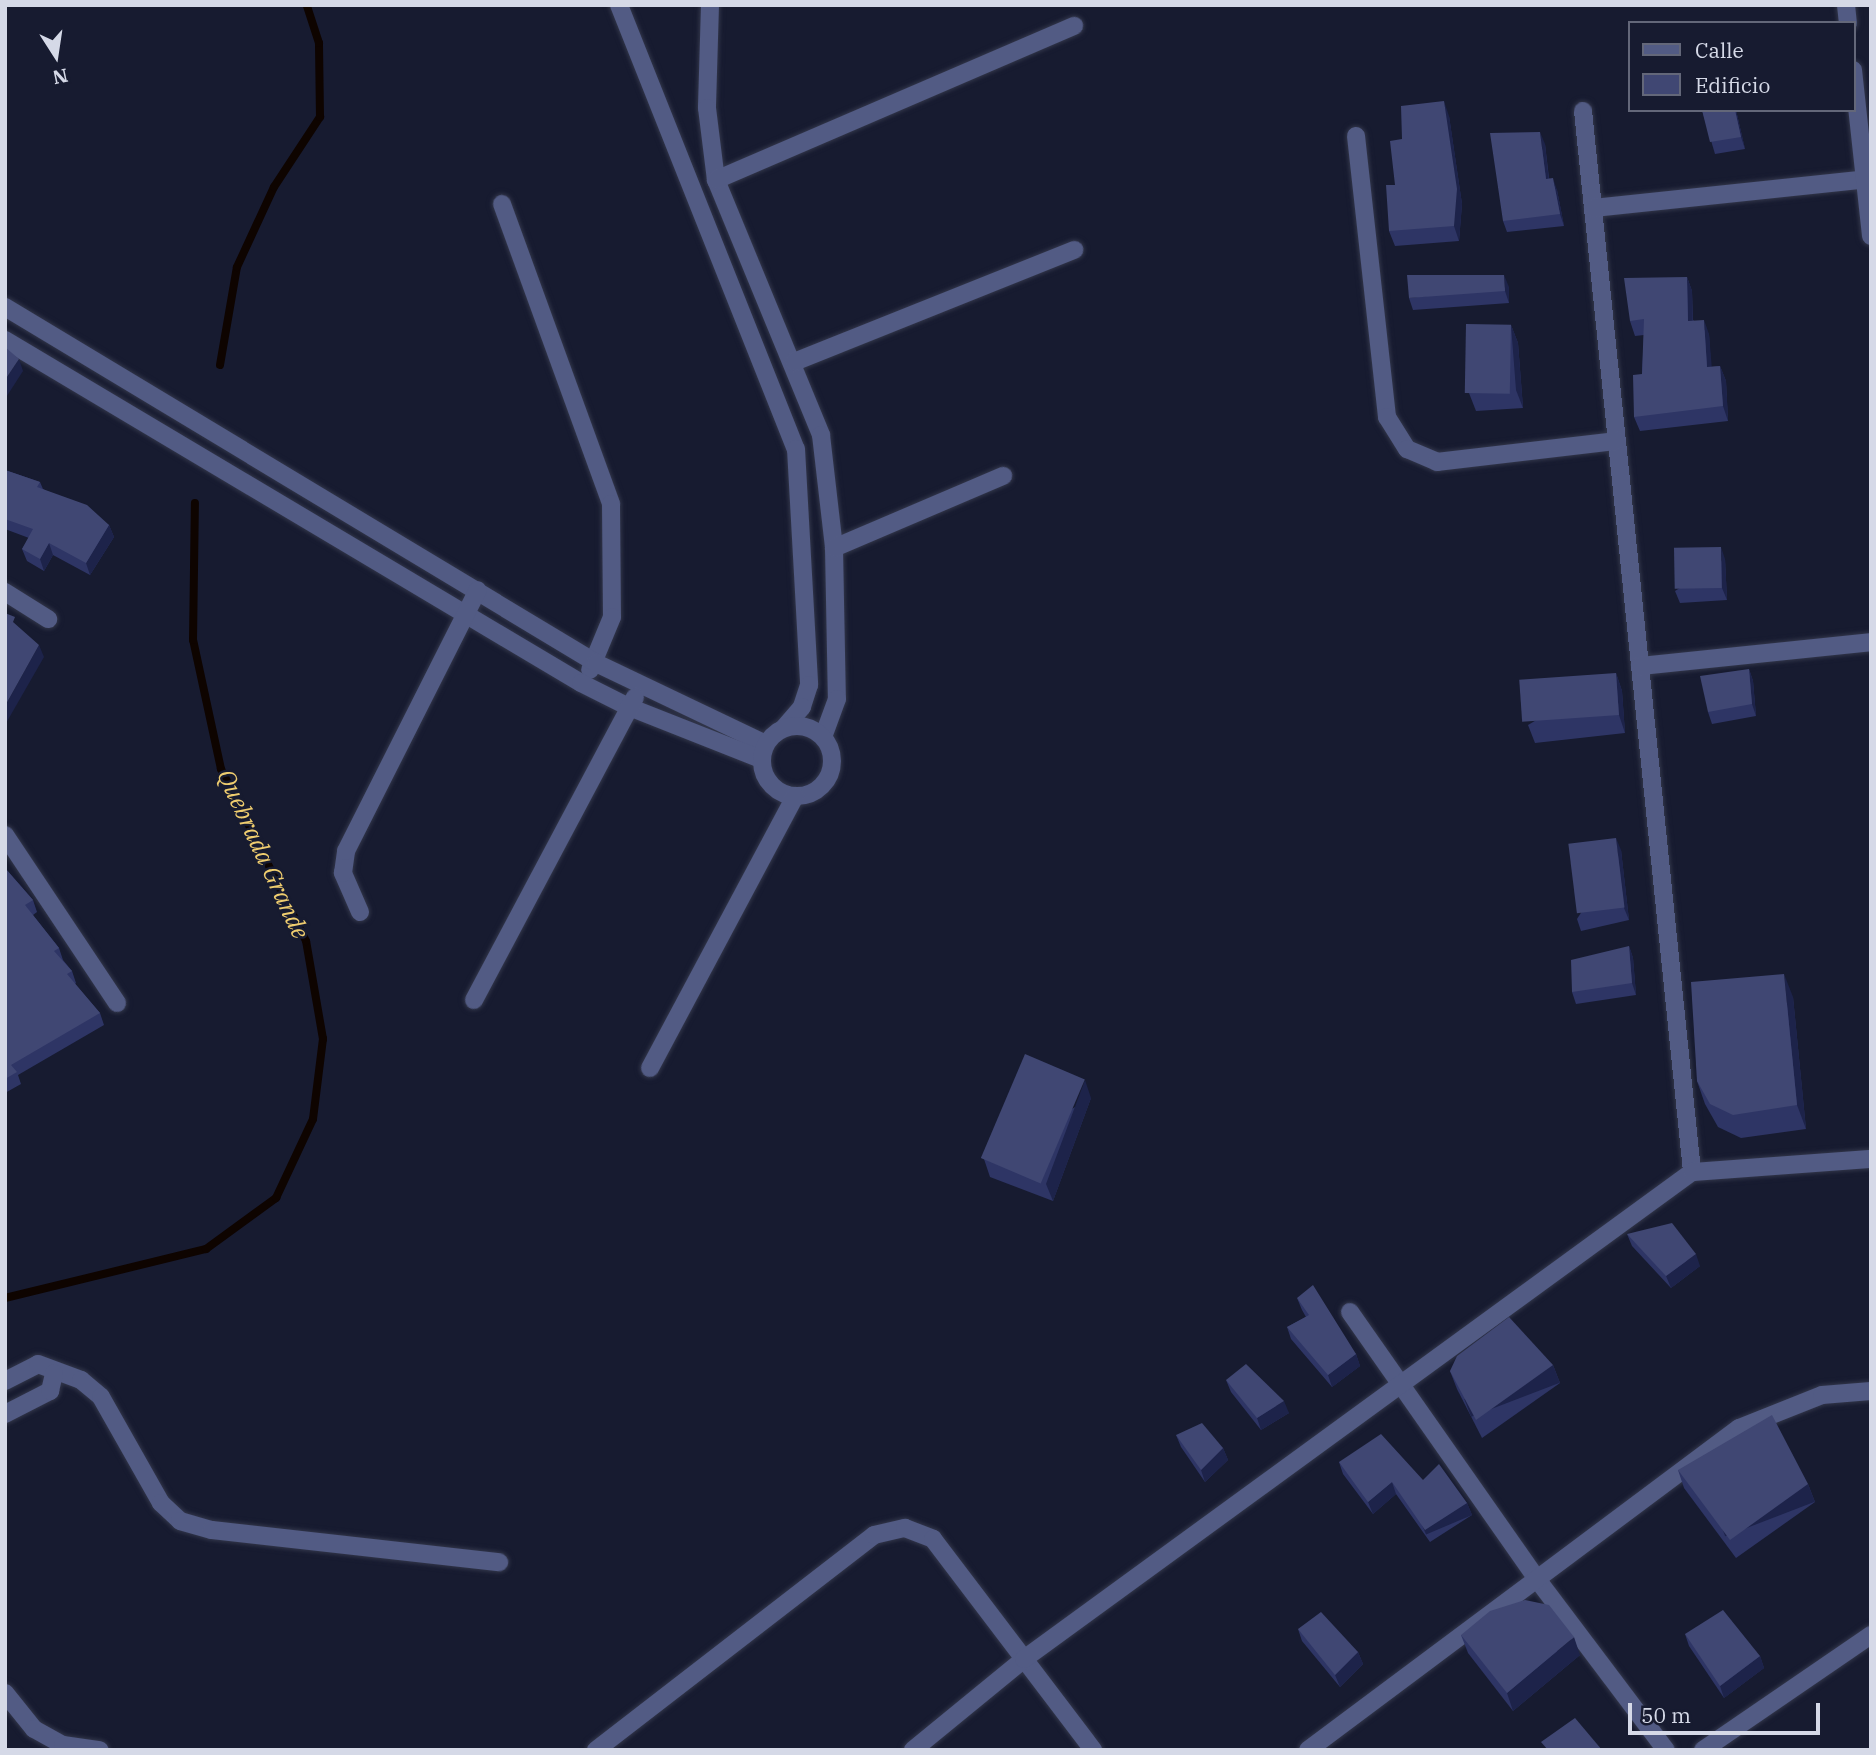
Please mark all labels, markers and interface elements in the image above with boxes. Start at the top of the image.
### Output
north arrow [21,21,91,91]
legend [1628,21,1855,112]
text: Calle [1695,36,1744,64]
text: N [51,63,70,90]
text: Edificio [1695,71,1770,99]
water label: Quebrada Grande [211,765,315,943]
scale bar [1631,1688,1824,1732]
text: 50 m [1641,1701,1691,1729]

